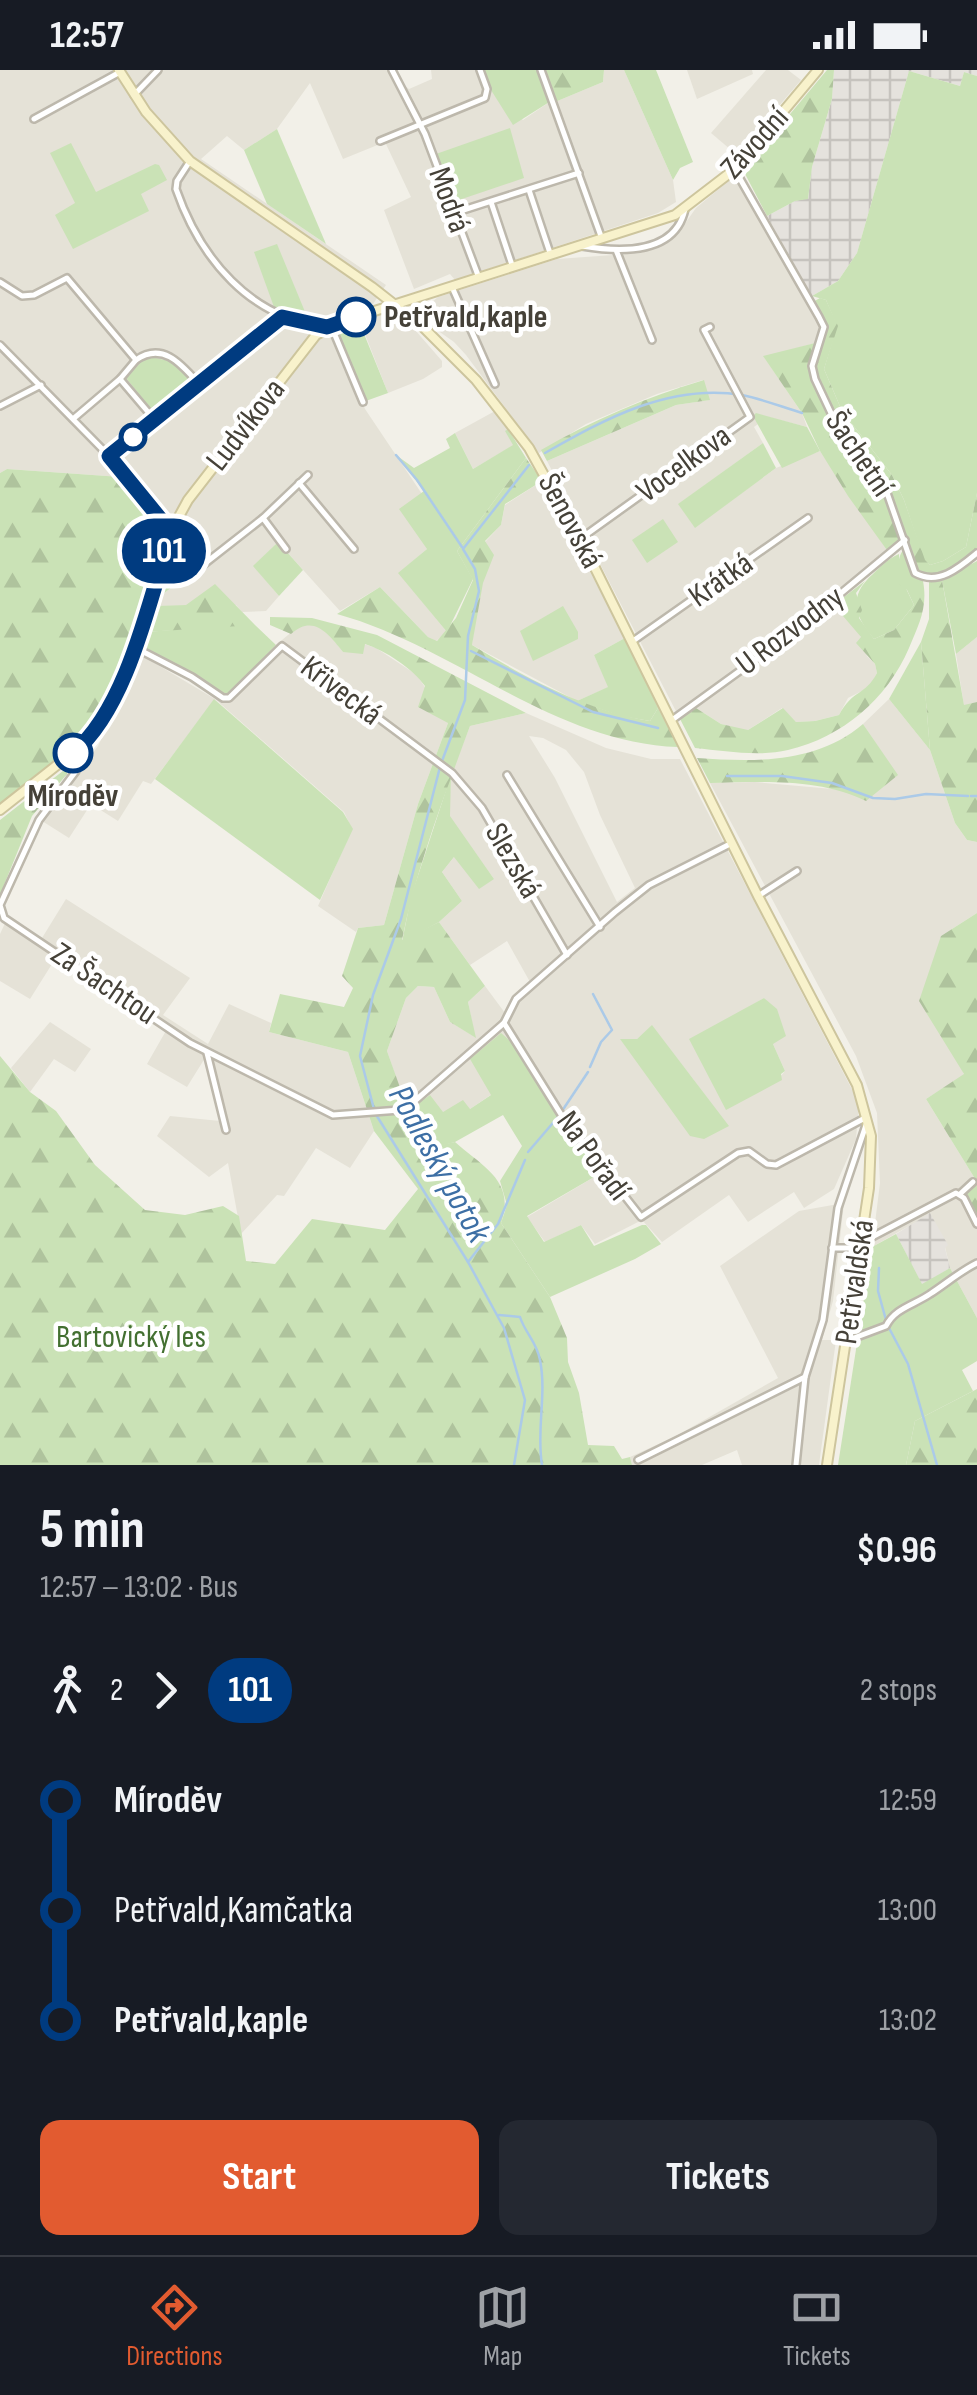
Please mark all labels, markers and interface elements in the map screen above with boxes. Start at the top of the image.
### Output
text: 12:57 [50,13,124,58]
street label: Závodní [713,99,797,187]
street label: Modrá [419,162,479,238]
marker: Petřvald,kaple [337,298,375,336]
place label: Petřvald,kaple [384,298,548,337]
street label: Ludvíkova [198,371,294,479]
street label: Šachetní [816,404,902,504]
street label: Vocelkova [629,417,739,511]
unlabelled marker [120,424,146,450]
street label: Šenovská [529,467,611,575]
line badge: 101 [106,518,222,584]
text: 101 [142,530,186,573]
street label: Krátká [681,544,761,616]
street label: U Rozvodny [728,578,852,684]
street label: Křivecká [293,648,389,734]
marker: Míroděv [54,734,92,772]
place label: Míroděv [28,777,119,816]
street label: Slezská [476,817,550,905]
street label: Za Šachtou [44,935,164,1033]
water label: Podleský potok [378,1078,500,1251]
street label: Na Pořadí [548,1104,638,1208]
street label: Petřvaldská [827,1217,883,1347]
park label: Bartovický les [56,1318,206,1357]
text: 5 min [40,1497,145,1564]
text: $0.96 [856,1528,937,1573]
text: 12:57 – 13:02 · Bus [40,1568,238,1607]
icon: walk [40,1663,95,1718]
icon: forward [138,1663,193,1718]
text: 101 [228,1669,272,1712]
text: 2 [110,1671,123,1710]
text: 2 stops [860,1671,937,1710]
text: Míroděv [114,1778,222,1823]
text: 12:59 [879,1781,937,1820]
text: Petřvald,Kamčatka [114,1888,353,1933]
text: 13:00 [878,1891,937,1930]
text: Petřvald,kaple [114,1998,308,2043]
text: 13:02 [879,2001,937,2040]
button: Start [40,2120,479,2235]
button: Tickets [499,2120,937,2235]
tab: Directions [126,2280,223,2373]
tab: Map [475,2280,530,2373]
tab: Tickets [783,2280,851,2373]

